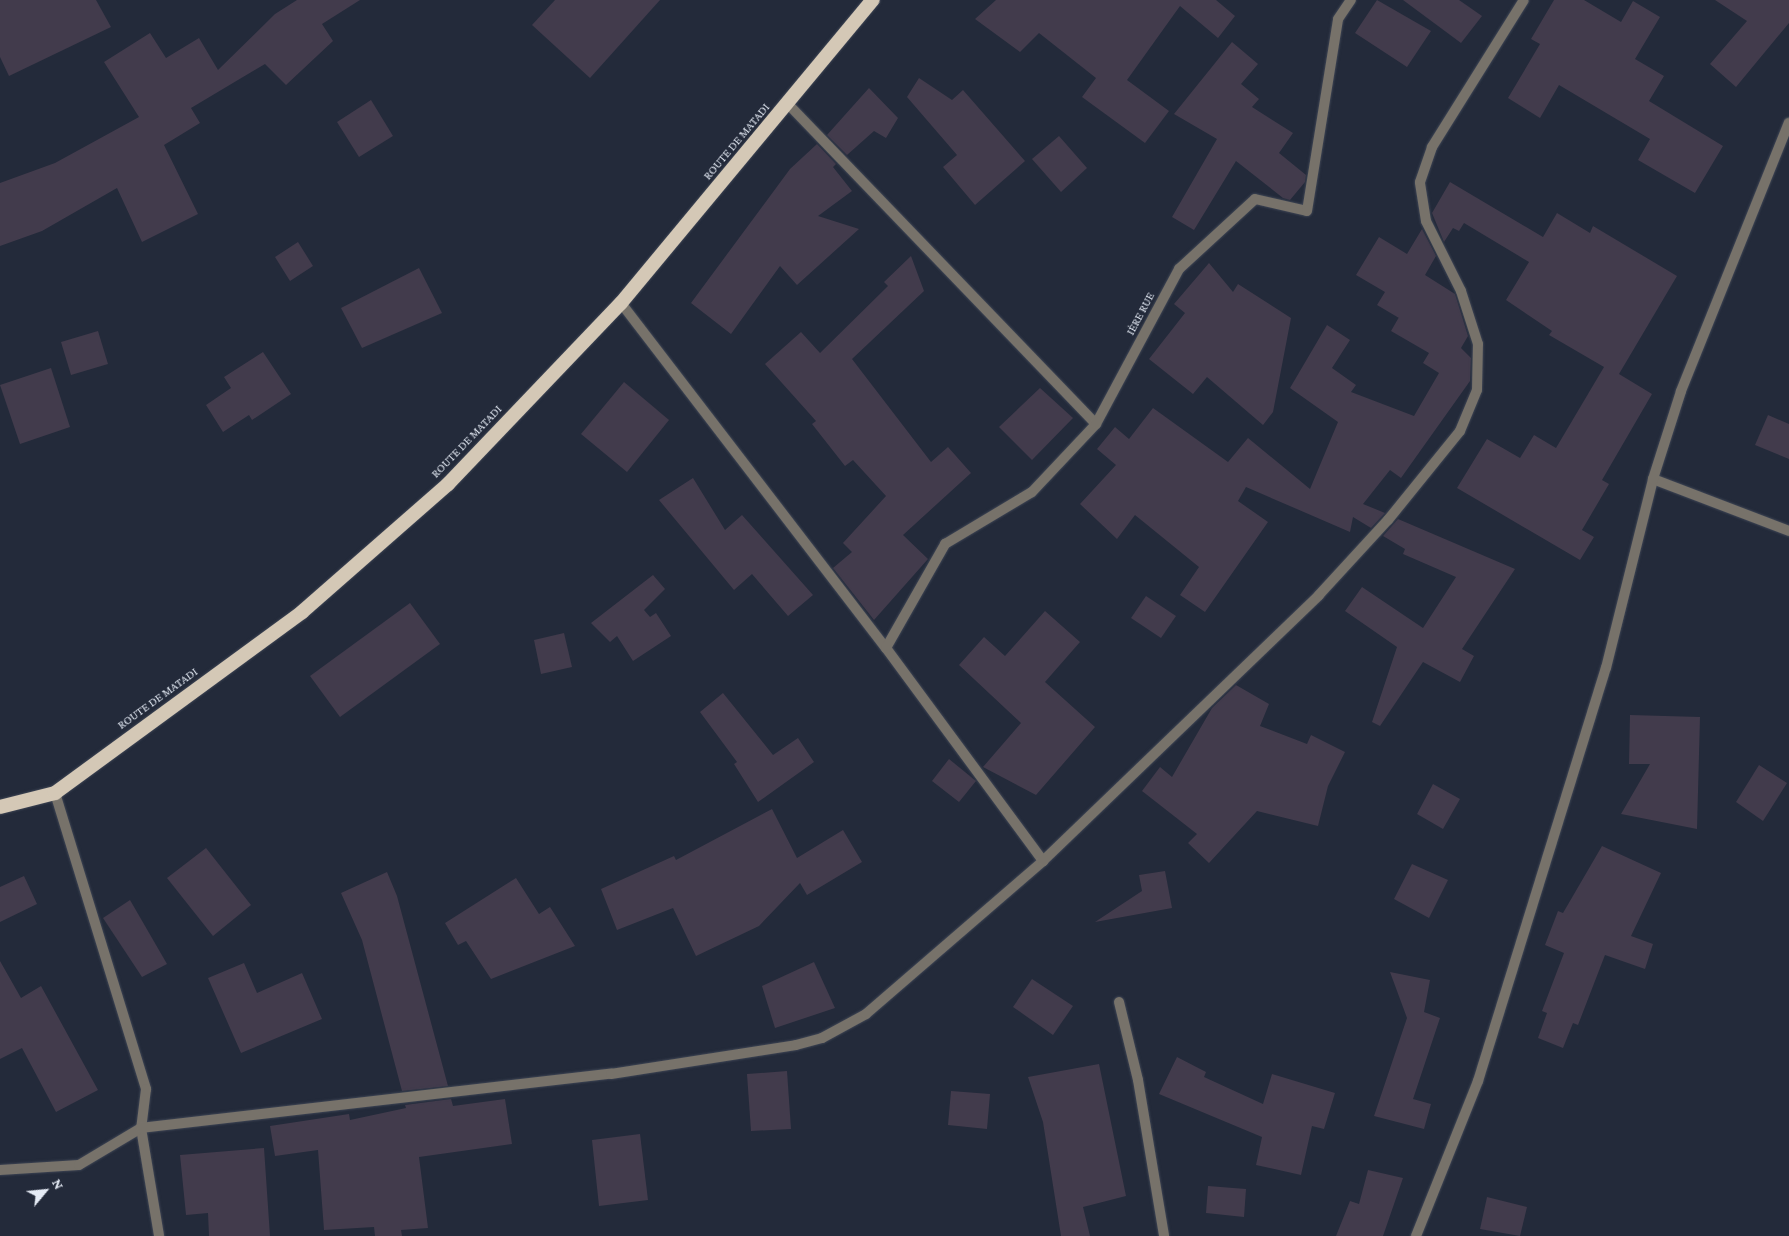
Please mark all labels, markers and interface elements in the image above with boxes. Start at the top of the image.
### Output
street label: ROUTE DE MATADI [701,101,773,183]
street label: IÈRE RUE [1124,290,1158,338]
street label: ROUTE DE MATADI [429,403,505,481]
street label: ROUTE DE MATADI [115,665,201,733]
north arrow [20,1166,70,1216]
text: N [49,1176,68,1192]

